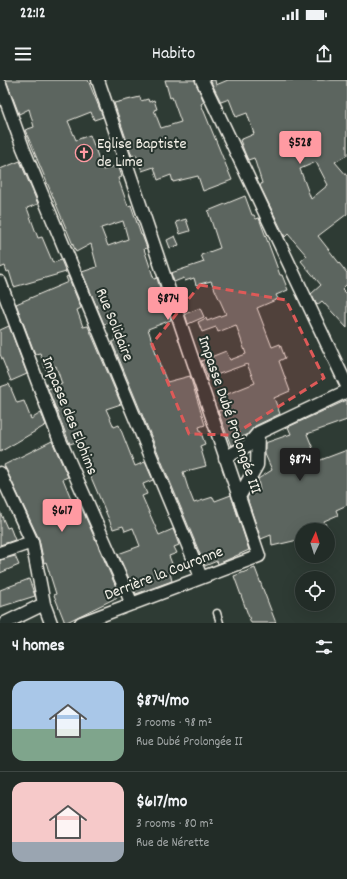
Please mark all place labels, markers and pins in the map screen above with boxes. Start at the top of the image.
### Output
pin: $528 [276,131,324,165]
place label: Eglise Baptiste de Lime [97,133,186,174]
church icon: Eglise Baptiste de Lime [74,143,94,163]
pin: $874 [144,287,192,321]
pin: $874 [276,448,324,482]
pin: $617 [38,499,86,533]

